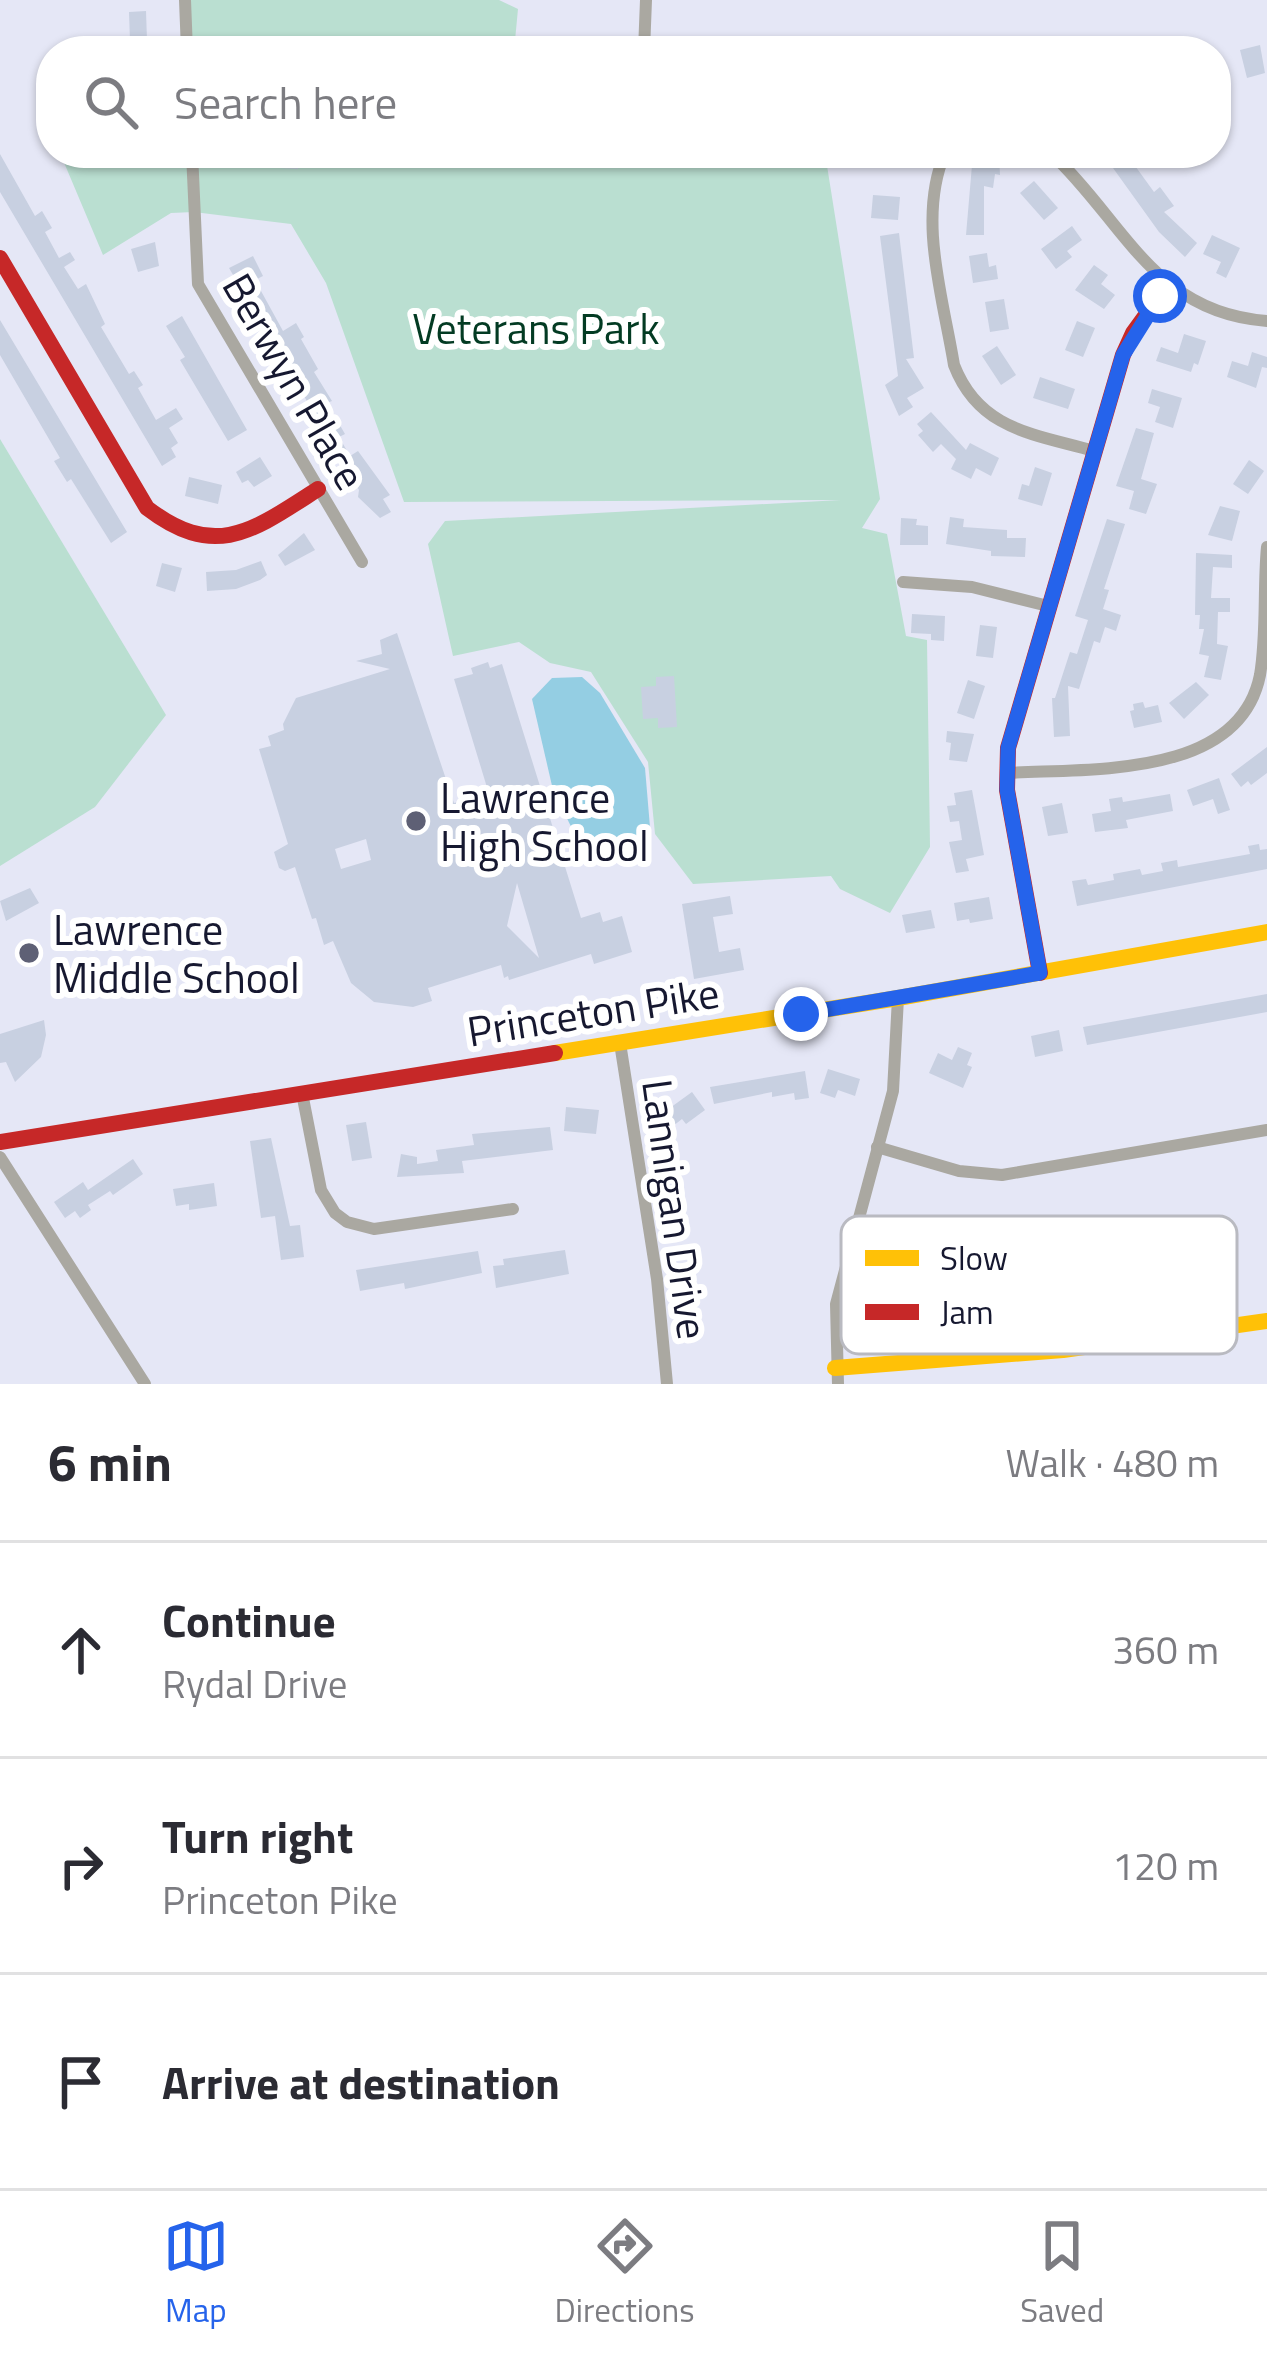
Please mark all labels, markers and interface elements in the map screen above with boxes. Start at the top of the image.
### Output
search box [36,36,1231,168]
text: Search here [174,68,397,136]
icon: search [78,69,144,135]
street label: Berwyn Place [207,261,383,501]
route start [1133,269,1187,323]
park label: Veterans Park [412,296,660,360]
place label: Lawrence High School [440,765,649,877]
marker: Lawrence High School [403,808,429,834]
place label: Lawrence Middle School [53,897,300,1009]
marker: Lawrence Middle School [16,940,42,966]
street label: Princeton Pike [463,960,723,1062]
route end [774,987,828,1041]
street label: Lannigan Drive [626,1075,726,1343]
legend [841,1216,1237,1354]
text: Slow [940,1233,1008,1283]
text: Jam [940,1287,994,1337]
text: 6 min [48,1423,172,1501]
text: Walk · 480 m [1005,1433,1219,1492]
text: Continue [162,1586,336,1654]
icon: ahead [48,1617,114,1683]
text: 360 m [1112,1620,1219,1679]
text: Rydal Drive [162,1654,348,1713]
text: Turn right [162,1802,353,1870]
icon: right [48,1833,114,1899]
text: 120 m [1112,1836,1219,1895]
text: Princeton Pike [162,1870,398,1929]
text: Arrive at destination [162,2048,560,2116]
icon: arrive [48,2049,114,2115]
tab: Map [163,2213,229,2335]
tab: Directions [555,2213,694,2335]
tab: Saved [1020,2213,1104,2335]

